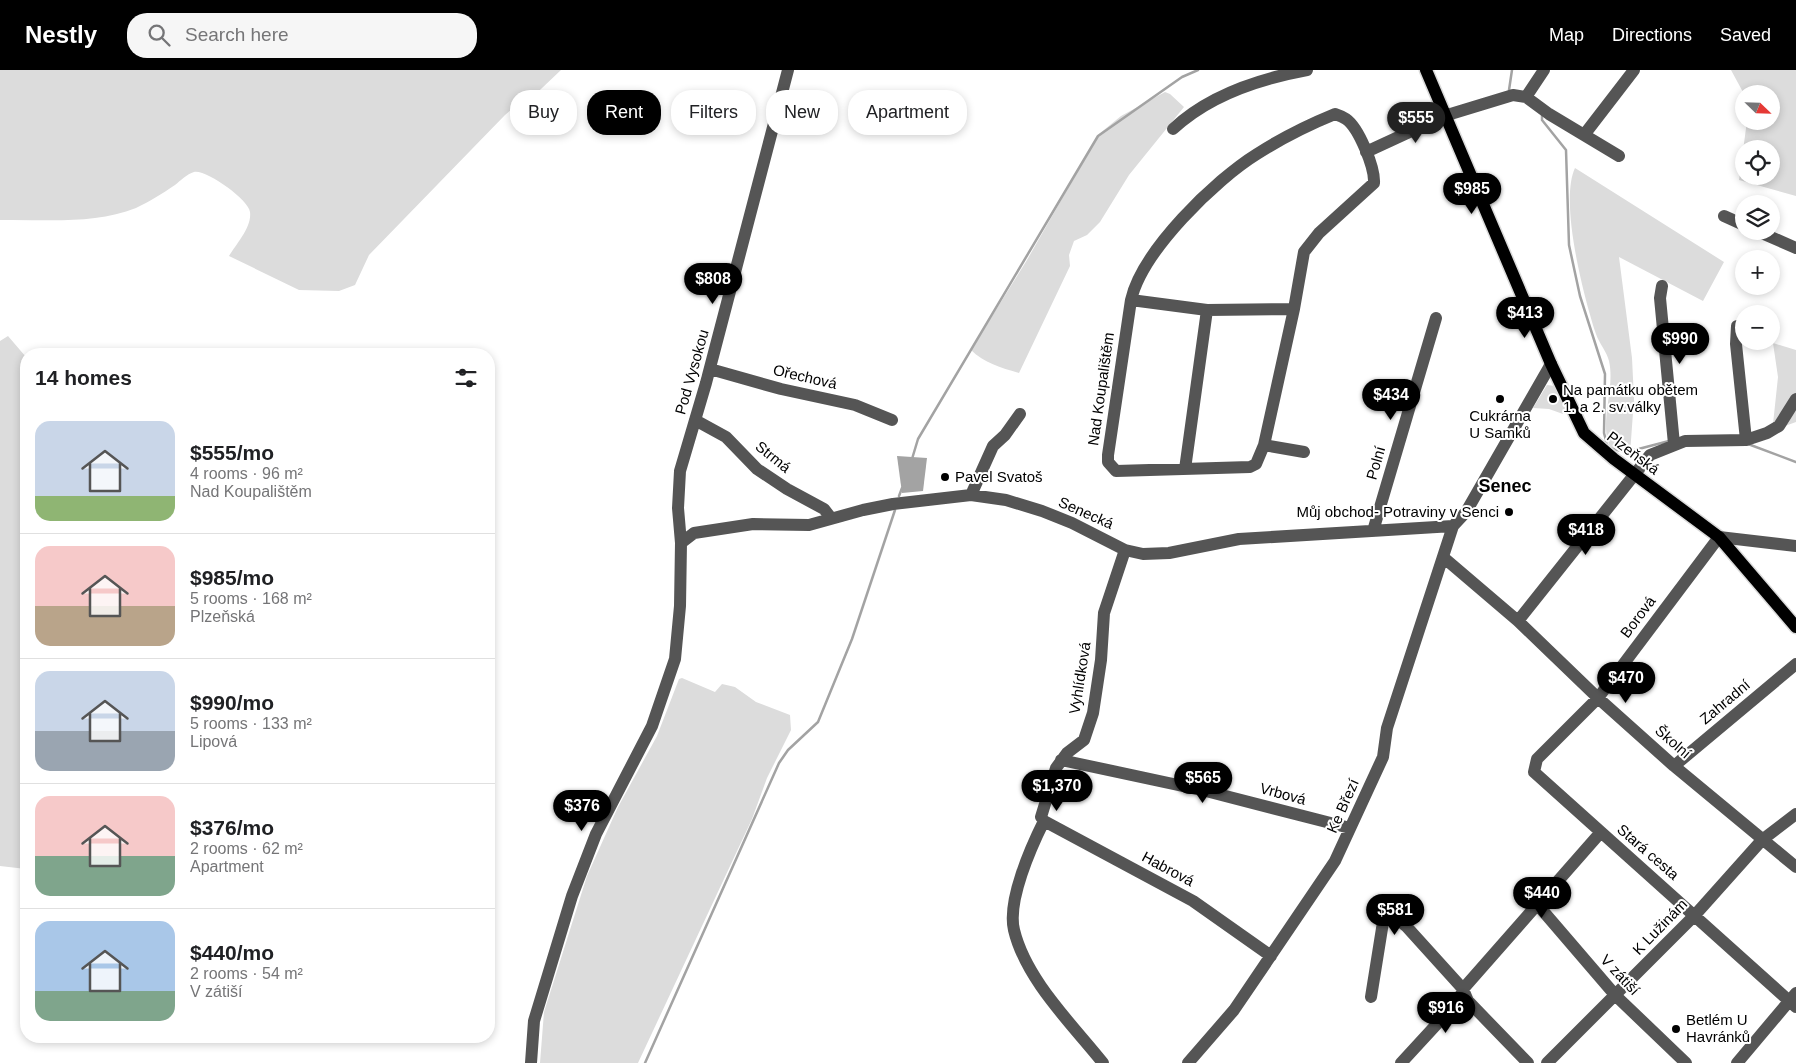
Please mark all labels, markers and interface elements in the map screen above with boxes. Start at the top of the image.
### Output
search box [127,13,477,58]
text: Nestly [25,21,97,48]
icon: search [145,21,173,49]
text: Search here [185,24,289,45]
text: Map [1549,25,1584,45]
text: Directions [1612,25,1692,45]
text: Saved [1720,25,1771,45]
north arrow [1735,85,1780,130]
map controls [1735,85,1780,350]
chip: Buy [510,90,577,135]
chip: Rent [587,90,661,135]
chip: Filters [671,90,756,135]
chip: New [766,90,838,135]
chip: Apartment [848,90,967,135]
pin: $555 [1386,102,1446,144]
text: $555 [1398,109,1434,126]
button: locate [1735,140,1780,185]
pin: $985 [1442,172,1502,215]
text: $985 [1454,180,1490,197]
button: layers [1735,195,1780,240]
button: + [1735,250,1780,295]
pin: $808 [683,262,743,305]
text: $808 [695,270,731,287]
pin: $413 [1495,296,1555,339]
text: $413 [1507,304,1543,321]
button: − [1735,305,1780,350]
pin: $990 [1650,322,1710,365]
street label: Pod Vysokou [671,327,712,416]
text: $990 [1662,330,1698,347]
street label: Nad Koupalištěm [1084,331,1117,447]
street label: Ořechová [772,361,839,392]
icon: filters [452,364,480,392]
text: 14 homes [35,366,132,389]
pin: $434 [1361,378,1421,421]
place label: Na památku obětem 1. a 2. sv.války [1563,381,1698,415]
text: $434 [1373,386,1409,403]
marker: Cukrárna U Samků [1494,393,1506,405]
marker: Na památku obětem 1. a 2. sv.války [1547,393,1559,405]
place label: Cukrárna U Samků [1469,407,1531,441]
street label: Plzeňská [1604,427,1663,478]
street label: Strmá [752,437,795,476]
icon: home [75,441,135,501]
text: $555/mo [190,441,274,464]
street label: Polní [1363,443,1389,482]
text: 4 rooms · 96 m² [190,465,303,482]
place label: Pavel Svatoš [955,468,1043,485]
marker: Pavel Svatoš [939,471,951,483]
district label: Senec [1478,476,1532,496]
text: Nad Koupalištěm [190,483,312,500]
street label: Senecká [1056,493,1117,532]
place label: Můj obchod- Potraviny v Senci [1296,503,1499,520]
marker: Můj obchod- Potraviny v Senci [1503,506,1515,518]
pin: $418 [1556,514,1616,556]
text: $418 [1568,521,1604,538]
icon: home [75,566,135,626]
text: $985/mo [190,566,274,589]
text: 5 rooms · 168 m² [190,590,312,607]
street label: Borová [1617,592,1659,641]
text: Plzeňská [190,608,255,625]
street label: Vyhlídková [1065,640,1094,715]
pin: $470 [1596,662,1656,704]
text: $470 [1608,669,1644,686]
street label: Zahradní [1696,675,1754,727]
icon: home [75,691,135,751]
text: $990/mo [190,691,274,714]
text: 5 rooms · 133 m² [190,715,312,732]
street label: Školní [1652,722,1695,762]
text: Lipová [190,733,237,750]
pin: $565 [1173,762,1233,804]
text: $565 [1185,769,1221,786]
pin: $1,370 [1016,770,1098,812]
street label: Ke Březí [1323,775,1362,836]
text: $1,370 [1033,777,1081,794]
street label: Vrbová [1258,779,1309,808]
pin: $376 [552,790,612,832]
text: $376 [564,797,600,814]
icon: home [75,816,135,876]
text: $376/mo [190,816,274,839]
street label: Stará cesta [1614,820,1683,883]
text: 2 rooms · 62 m² [190,840,303,857]
street label: Habrová [1139,848,1198,890]
text: Apartment [190,858,264,875]
pin: $440 [1512,876,1572,919]
text: $440 [1524,884,1560,901]
pin: $581 [1365,894,1425,936]
street label: K Lužinám [1629,895,1690,958]
text: $581 [1377,901,1413,918]
icon: home [75,941,135,1001]
text: $440/mo [190,941,274,964]
street label: V zátiší [1597,951,1644,999]
text: 2 rooms · 54 m² [190,965,303,982]
text: V zátiší [190,983,242,1000]
pin: $916 [1416,992,1476,1034]
text: $916 [1428,999,1464,1016]
place label: Betlém U Havránků [1686,1011,1750,1045]
marker: Betlém U Havránků [1670,1023,1682,1035]

